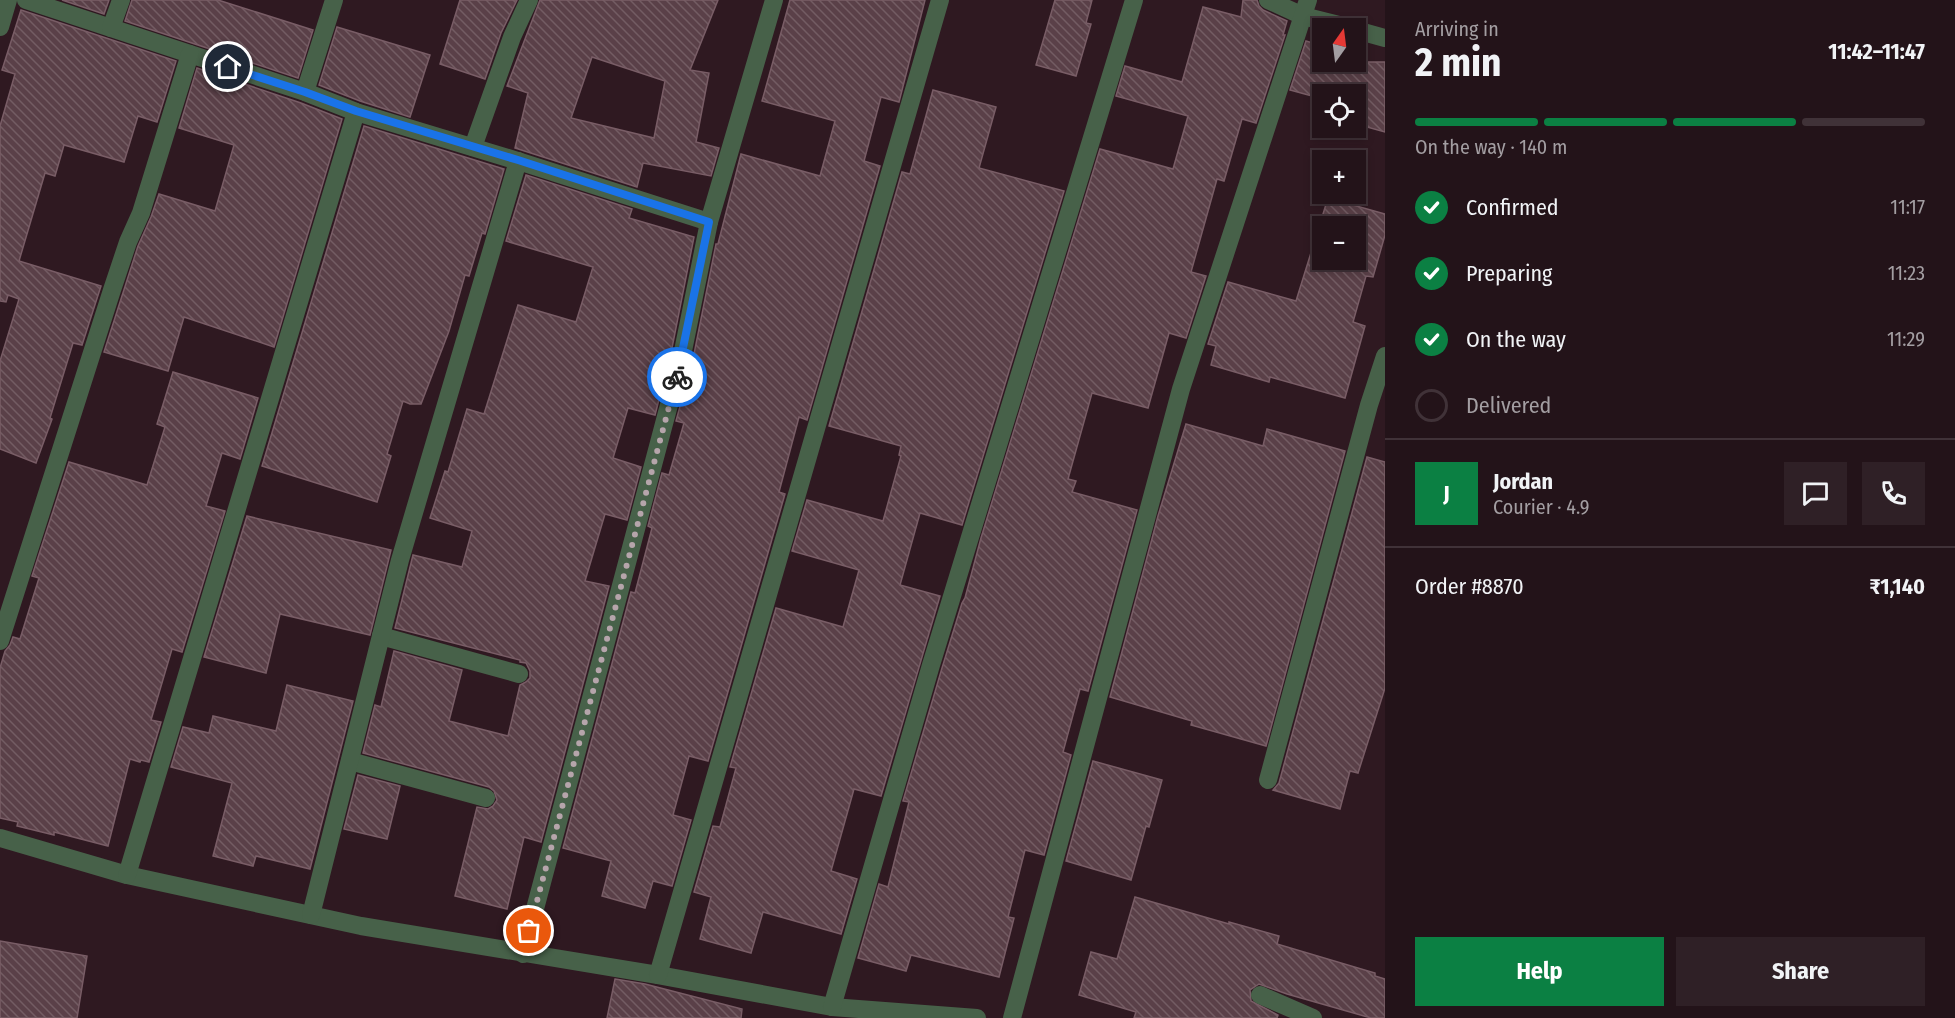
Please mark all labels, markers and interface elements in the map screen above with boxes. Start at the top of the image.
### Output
text: Arriving in [1415,17,1499,41]
north arrow [1312,18,1366,72]
map controls [1312,18,1366,270]
text: 11:42–11:47 [1828,38,1925,65]
text: 2 min [1415,40,1501,86]
pin [202,41,253,92]
icon: home [211,50,244,83]
button: locate [1312,84,1366,138]
text: On the way · 140 m [1415,135,1567,159]
button: + [1312,150,1366,204]
icon: check [1415,191,1448,224]
text: Confirmed [1466,194,1559,221]
text: 11:17 [1890,195,1925,219]
button: − [1312,216,1366,270]
icon: check [1415,257,1448,290]
text: Preparing [1466,260,1552,287]
text: 11:23 [1888,261,1925,285]
icon: check [1415,323,1448,356]
text: On the way [1466,326,1566,353]
text: 11:29 [1887,327,1925,351]
courier [647,347,707,407]
icon: bike [661,361,694,394]
text: Delivered [1466,392,1551,419]
button: chat [1784,462,1847,525]
button: phone [1862,462,1925,525]
text: Jordan [1493,468,1553,495]
text: J [1443,480,1450,507]
text: Courier · 4.9 [1493,495,1589,519]
text: Order #8870 [1415,573,1524,600]
text: ₹1,140 [1870,573,1925,600]
pin [503,905,554,956]
icon: bag [512,914,545,947]
button: Help [1415,937,1664,1006]
button: Share [1676,937,1925,1006]

